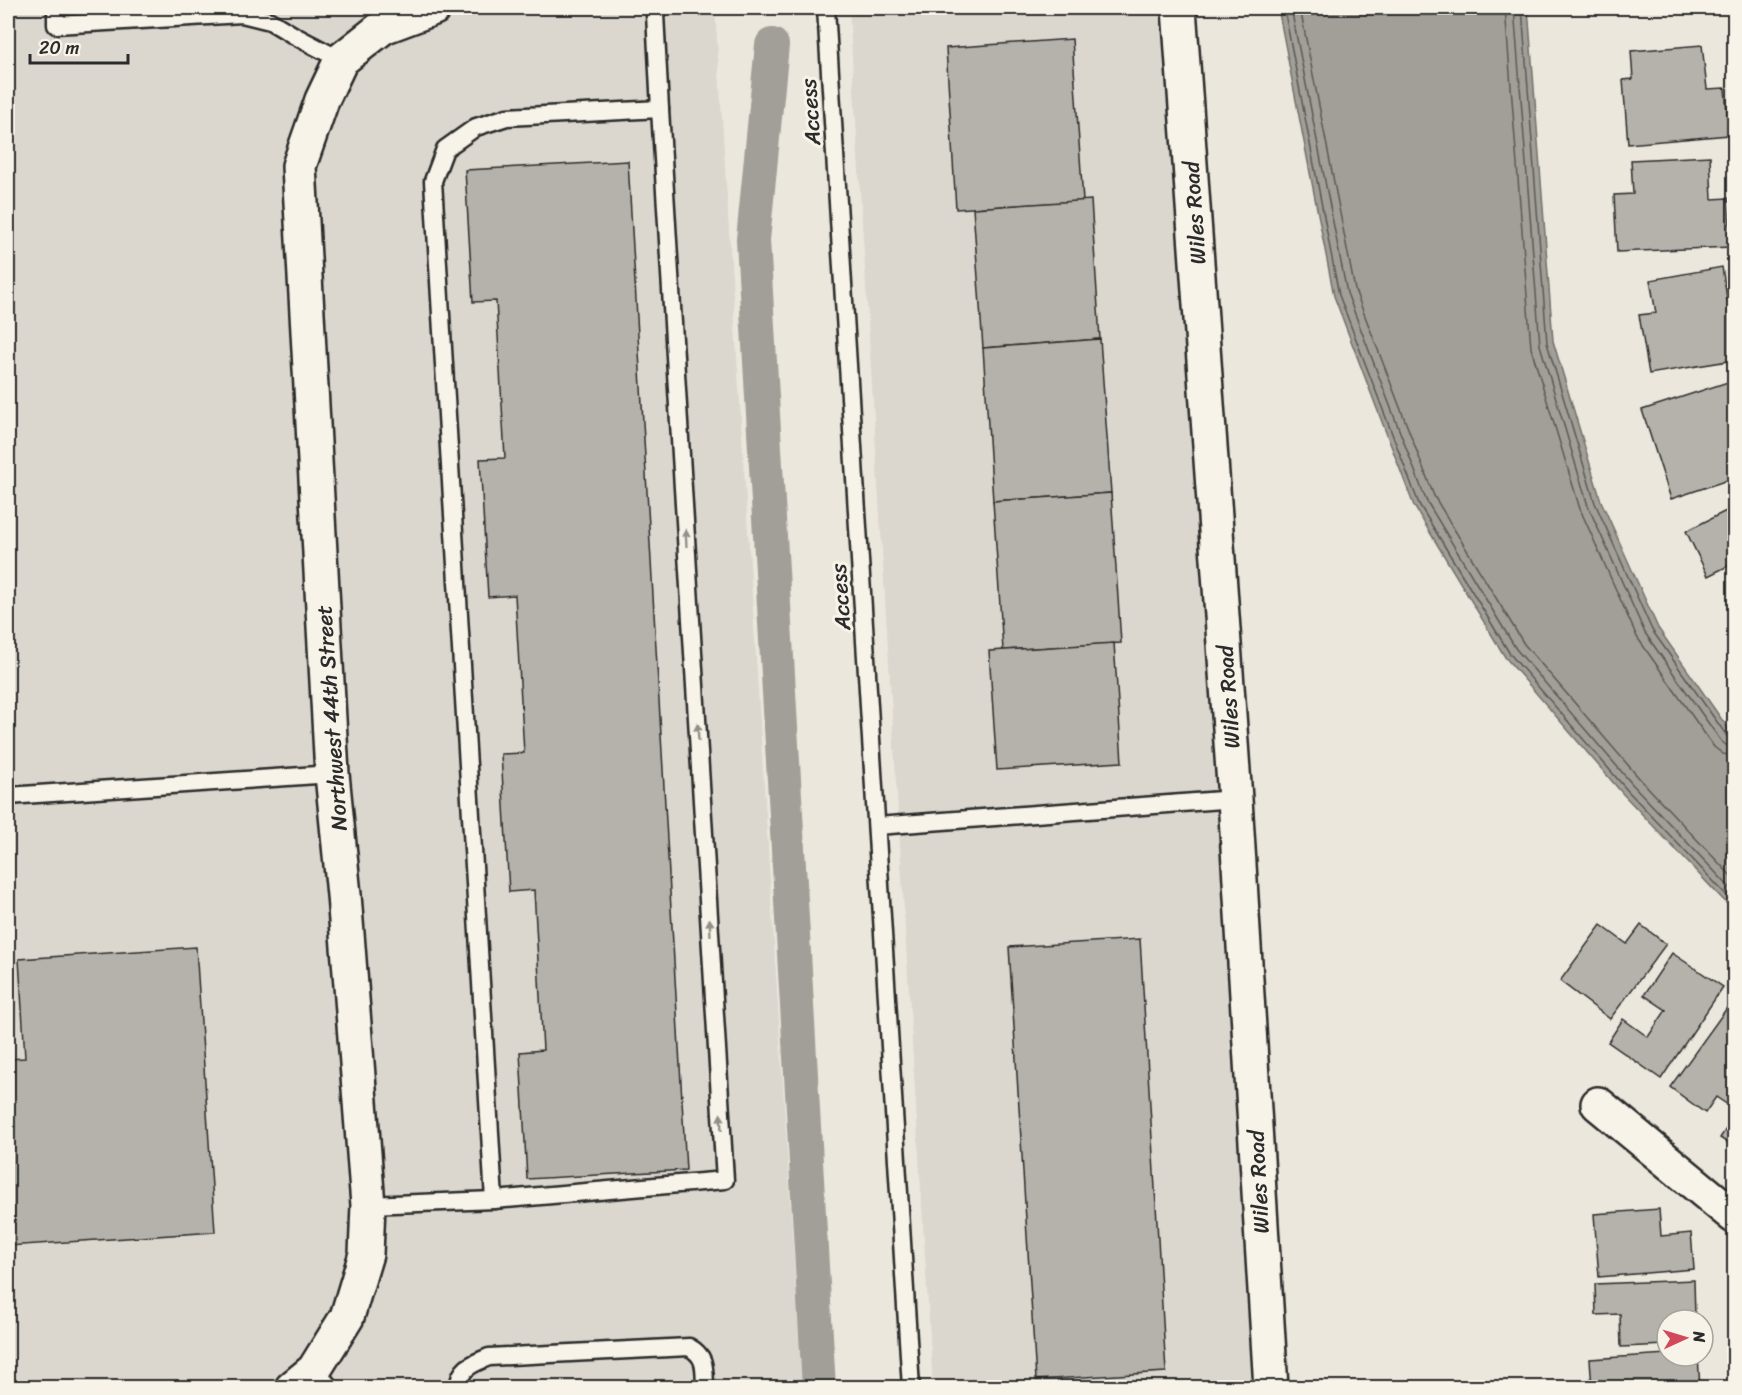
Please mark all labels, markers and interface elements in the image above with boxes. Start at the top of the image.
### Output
scale bar [30,27,128,65]
text: 20 m [39,32,79,64]
street label: Access [789,76,832,148]
street label: Wiles Road [1171,159,1218,266]
one-way arrow [682,528,691,547]
street label: Access [819,561,862,633]
street label: Northwest 44th Street [304,603,359,832]
street label: Wiles Road [1205,643,1252,750]
one-way arrow [693,723,703,742]
one-way arrow [705,918,714,937]
one-way arrow [717,1112,726,1131]
street label: Wiles Road [1236,1128,1281,1235]
north arrow [1655,1308,1715,1368]
text: N [1685,1329,1714,1344]

